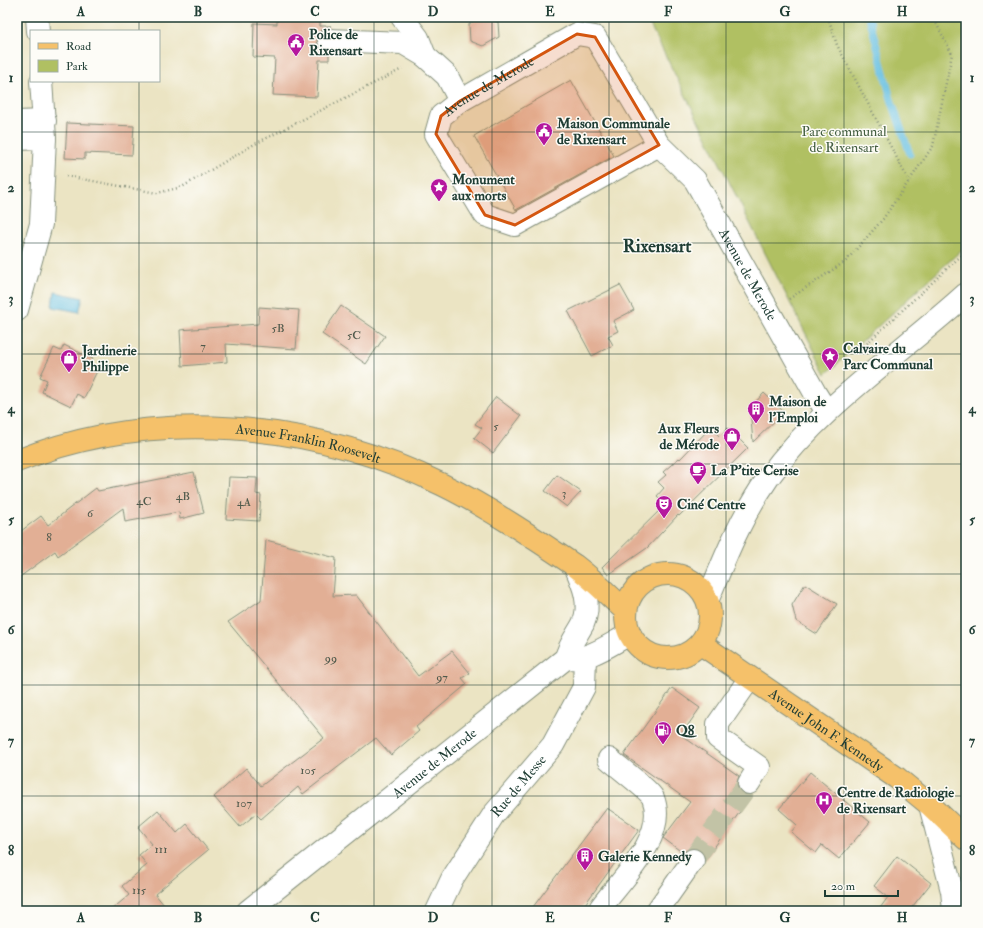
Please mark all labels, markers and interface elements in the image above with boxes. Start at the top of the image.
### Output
text: A [76,4,86,20]
text: B [194,4,202,20]
text: C [310,4,320,20]
text: D [428,4,439,20]
text: E [545,4,555,20]
text: F [664,4,673,20]
text: G [780,4,791,20]
text: H [897,4,908,20]
place label: Police de Rixensart [309,26,363,59]
legend [30,30,160,82]
public building icon: Police de Rixensart [286,32,306,57]
text: Road [66,39,91,54]
street label: Avenue de Merode [439,52,537,121]
text: Park [66,59,88,74]
text: 1 [9,70,14,86]
text: 1 [970,70,975,86]
place label: Maison Communale de Rixensart [556,115,670,148]
public building icon: Maison Communale de Rixensart [534,121,554,146]
park label: Parc communal de Rixensart [801,123,887,156]
place label: Monument aux morts [451,171,515,204]
place icon: Monument aux morts [429,177,449,202]
text: 2 [8,180,15,196]
text: 2 [969,180,976,196]
street label: Avenue de Merode [715,225,780,324]
district label: Rixensart [623,235,691,258]
text: 3 [9,291,14,307]
text: 3 [970,291,975,307]
house number: 5B [271,321,285,336]
house number: 5C [347,328,361,343]
house number: 7 [200,339,206,354]
place label: Calvaire du Parc Communal [843,340,933,373]
place label: Jardinerie Philippe [81,342,137,376]
place icon: Calvaire du Parc Communal [820,346,840,371]
shop icon: Jardinerie Philippe [59,348,79,373]
place label: Maison de l'Emploi [768,393,827,427]
building icon: Maison de l'Emploi [746,399,766,424]
text: 4 [6,401,15,417]
text: 4 [967,401,976,417]
house number: 5 [493,419,499,434]
place label: Aux Fleurs de Mérode [657,420,719,453]
street label: Avenue Franklin Roosevelt [234,421,383,467]
shop icon: Aux Fleurs de Mérode [722,426,742,451]
cafe icon: La P'tite Cerise [688,460,708,485]
place label: La P'tite Cerise [711,462,799,479]
house number: 3 [562,486,566,501]
house number: 4B [176,489,190,504]
house number: 4C [136,494,152,509]
theatre icon: Ciné Centre [654,494,674,519]
house number: 4A [237,495,251,510]
place label: Ciné Centre [677,496,746,513]
house number: 6 [87,506,94,521]
text: 5 [8,512,14,528]
text: 5 [969,512,975,528]
house number: 8 [46,530,52,545]
text: 6 [8,622,16,638]
text: 6 [969,622,977,638]
house number: 99 [324,651,337,666]
house number: 97 [435,670,448,685]
street label: Avenue John F. Kennedy [765,684,888,777]
fuel station icon: Q8 [653,720,673,745]
place label: Q8 [676,722,697,739]
street label: Avenue de Merode [388,724,480,803]
text: 7 [8,733,15,749]
text: 7 [969,733,976,749]
street label: Rue de Messe [487,751,550,821]
house number: 105 [300,763,317,778]
place label: Centre de Radiologie de Rixensart [837,784,954,817]
hospital icon: Centre de Radiologie de Rixensart [814,790,834,815]
house number: 107 [236,796,252,811]
house number: 111 [155,842,167,857]
text: 8 [8,843,14,859]
text: 8 [969,843,975,859]
building icon: Galerie Kennedy [575,846,595,871]
place label: Galerie Kennedy [598,848,692,866]
scale bar [825,872,898,898]
text: 20 m [831,879,856,894]
house number: 115 [132,883,147,898]
text: A [76,910,86,926]
text: B [194,910,202,926]
text: C [310,910,320,926]
text: D [428,910,439,926]
text: E [545,910,555,926]
text: F [664,910,673,926]
text: G [780,910,791,926]
text: H [897,910,908,926]

